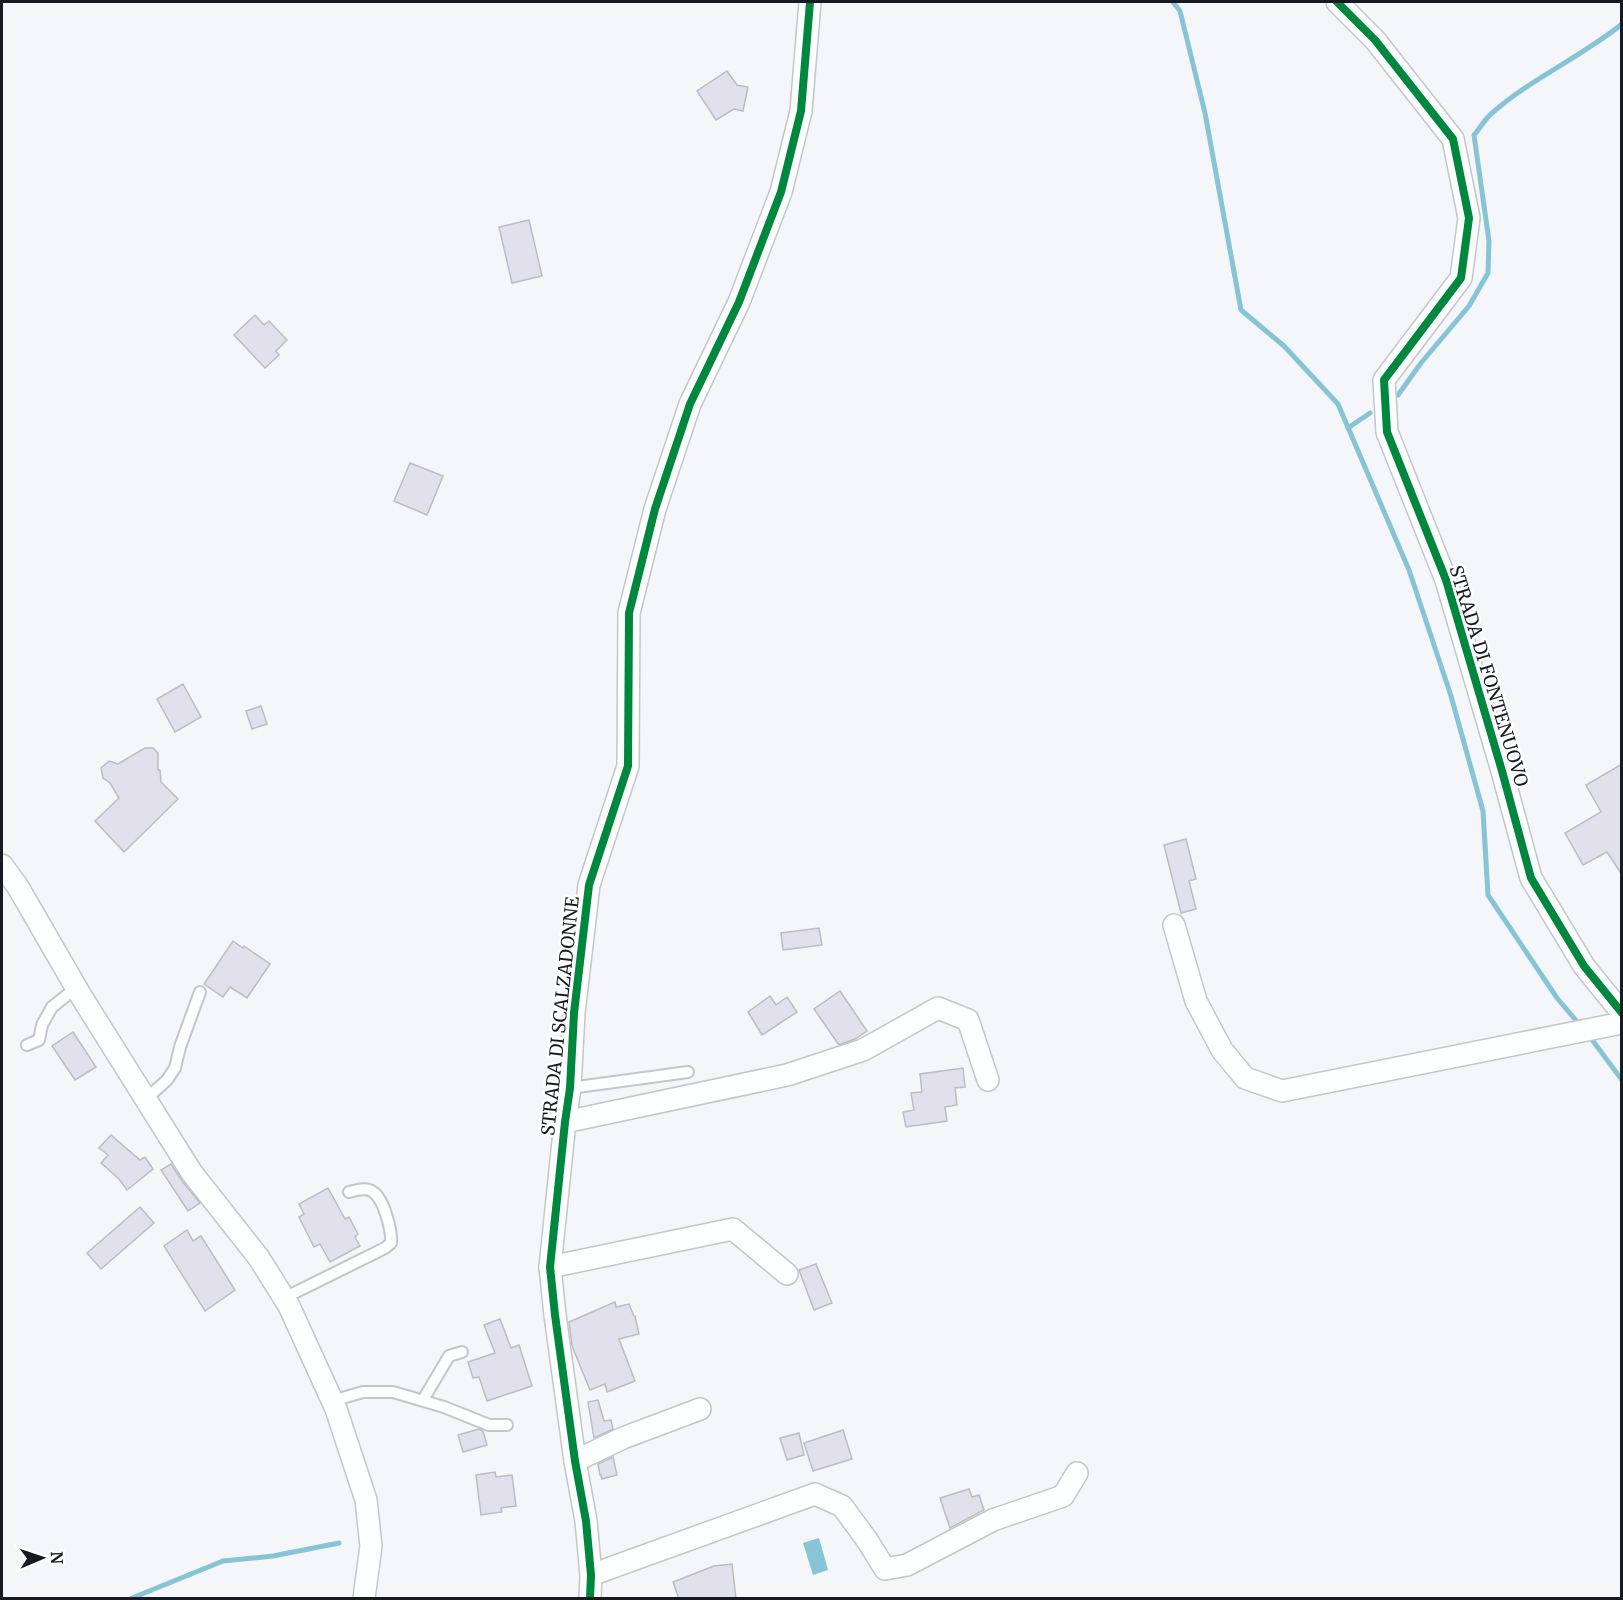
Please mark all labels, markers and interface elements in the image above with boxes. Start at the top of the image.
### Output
street label: STRADA DI FONTENUOVO [1444,563,1534,789]
street label: STRADA DI SCALZADONNE [536,895,584,1137]
north arrow [12,1528,72,1588]
text: N [47,1551,67,1565]

